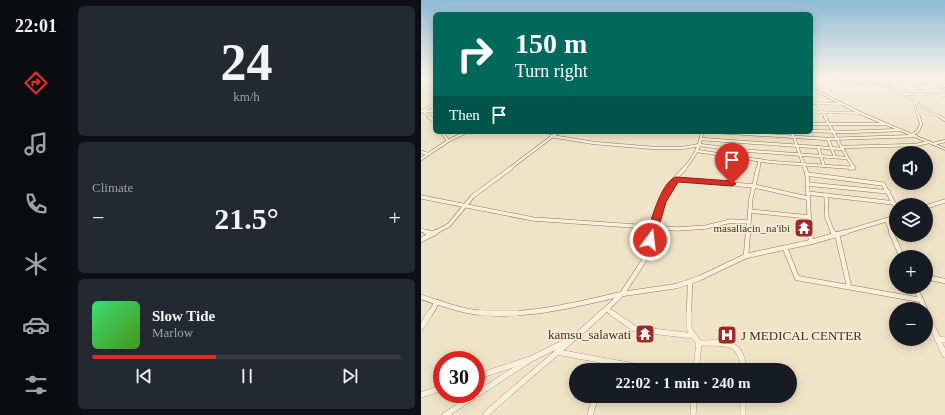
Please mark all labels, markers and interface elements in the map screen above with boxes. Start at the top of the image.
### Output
text: 22:01 [15,16,57,36]
icon: right [449,28,501,80]
text: 150 m [515,28,587,59]
text: 24 [221,34,273,91]
text: Turn right [515,61,588,81]
icon: directions [22,69,50,97]
text: km/h [233,89,260,104]
icon: arrive [488,104,510,126]
text: Then [449,107,480,123]
icon: music [22,130,50,158]
pin [715,143,749,184]
map controls [889,146,933,346]
button: sound [889,146,933,190]
icon: arrive [721,149,743,171]
text: Climate [92,180,133,195]
icon: phone [22,190,50,218]
button: layers [889,198,933,242]
text: 21.5° [214,202,279,235]
text: − [92,205,104,230]
text: + [389,205,401,230]
temple icon: masallacin_na'ibi [793,217,815,239]
position arrow [629,219,671,261]
place label: masallacin_na'ibi [713,222,790,234]
icon: climate [22,250,50,278]
button: + [889,250,933,294]
button: − [889,302,933,346]
text: Slow Tide [152,308,215,324]
icon: car [22,311,50,339]
temple icon: kamsu_salawati [634,323,656,345]
hospital icon: J MEDICAL CENTER [716,324,738,346]
text: Marlow [152,325,193,340]
place label: kamsu_salawati [548,327,631,342]
place label: J MEDICAL CENTER [741,328,862,343]
speed limit sign: 30 [433,351,485,403]
icon: previous [133,365,155,387]
icon: pause [236,365,258,387]
icon: next [339,365,361,387]
icon: filters [22,371,50,399]
text: 22:02 · 1 min · 240 m [616,375,751,391]

